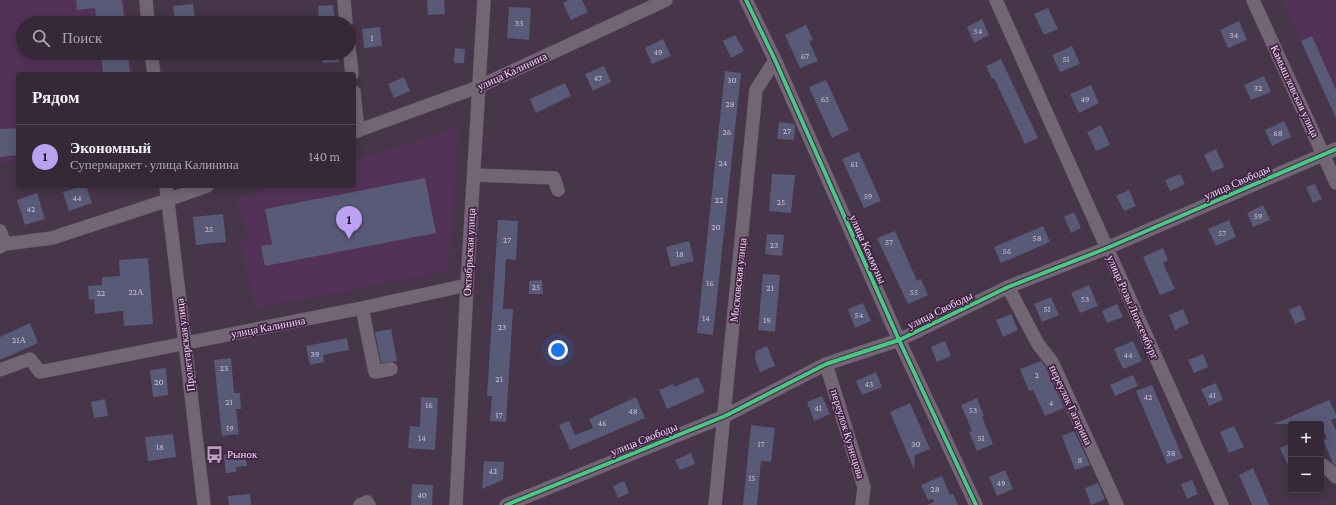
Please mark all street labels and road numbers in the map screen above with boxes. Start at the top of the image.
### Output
street label: Камышловская улица [1268,43,1322,139]
street label: улица Калинина [475,50,549,92]
street label: улица Свободы [1202,162,1272,202]
street label: Октябрьская улица [461,208,477,296]
street label: улица Коммуны [847,213,889,286]
street label: Московская улица [728,237,748,323]
street label: улица Розы Люксембург [1105,253,1162,361]
street label: улица Свободы [905,289,975,331]
street label: Пролетарская улица [173,298,197,392]
street label: улица Калинина [230,314,306,340]
street label: переулок Гагарина [1047,363,1095,447]
street label: переулок Кузнецова [829,388,867,480]
street label: улица Свободы [609,420,680,458]

